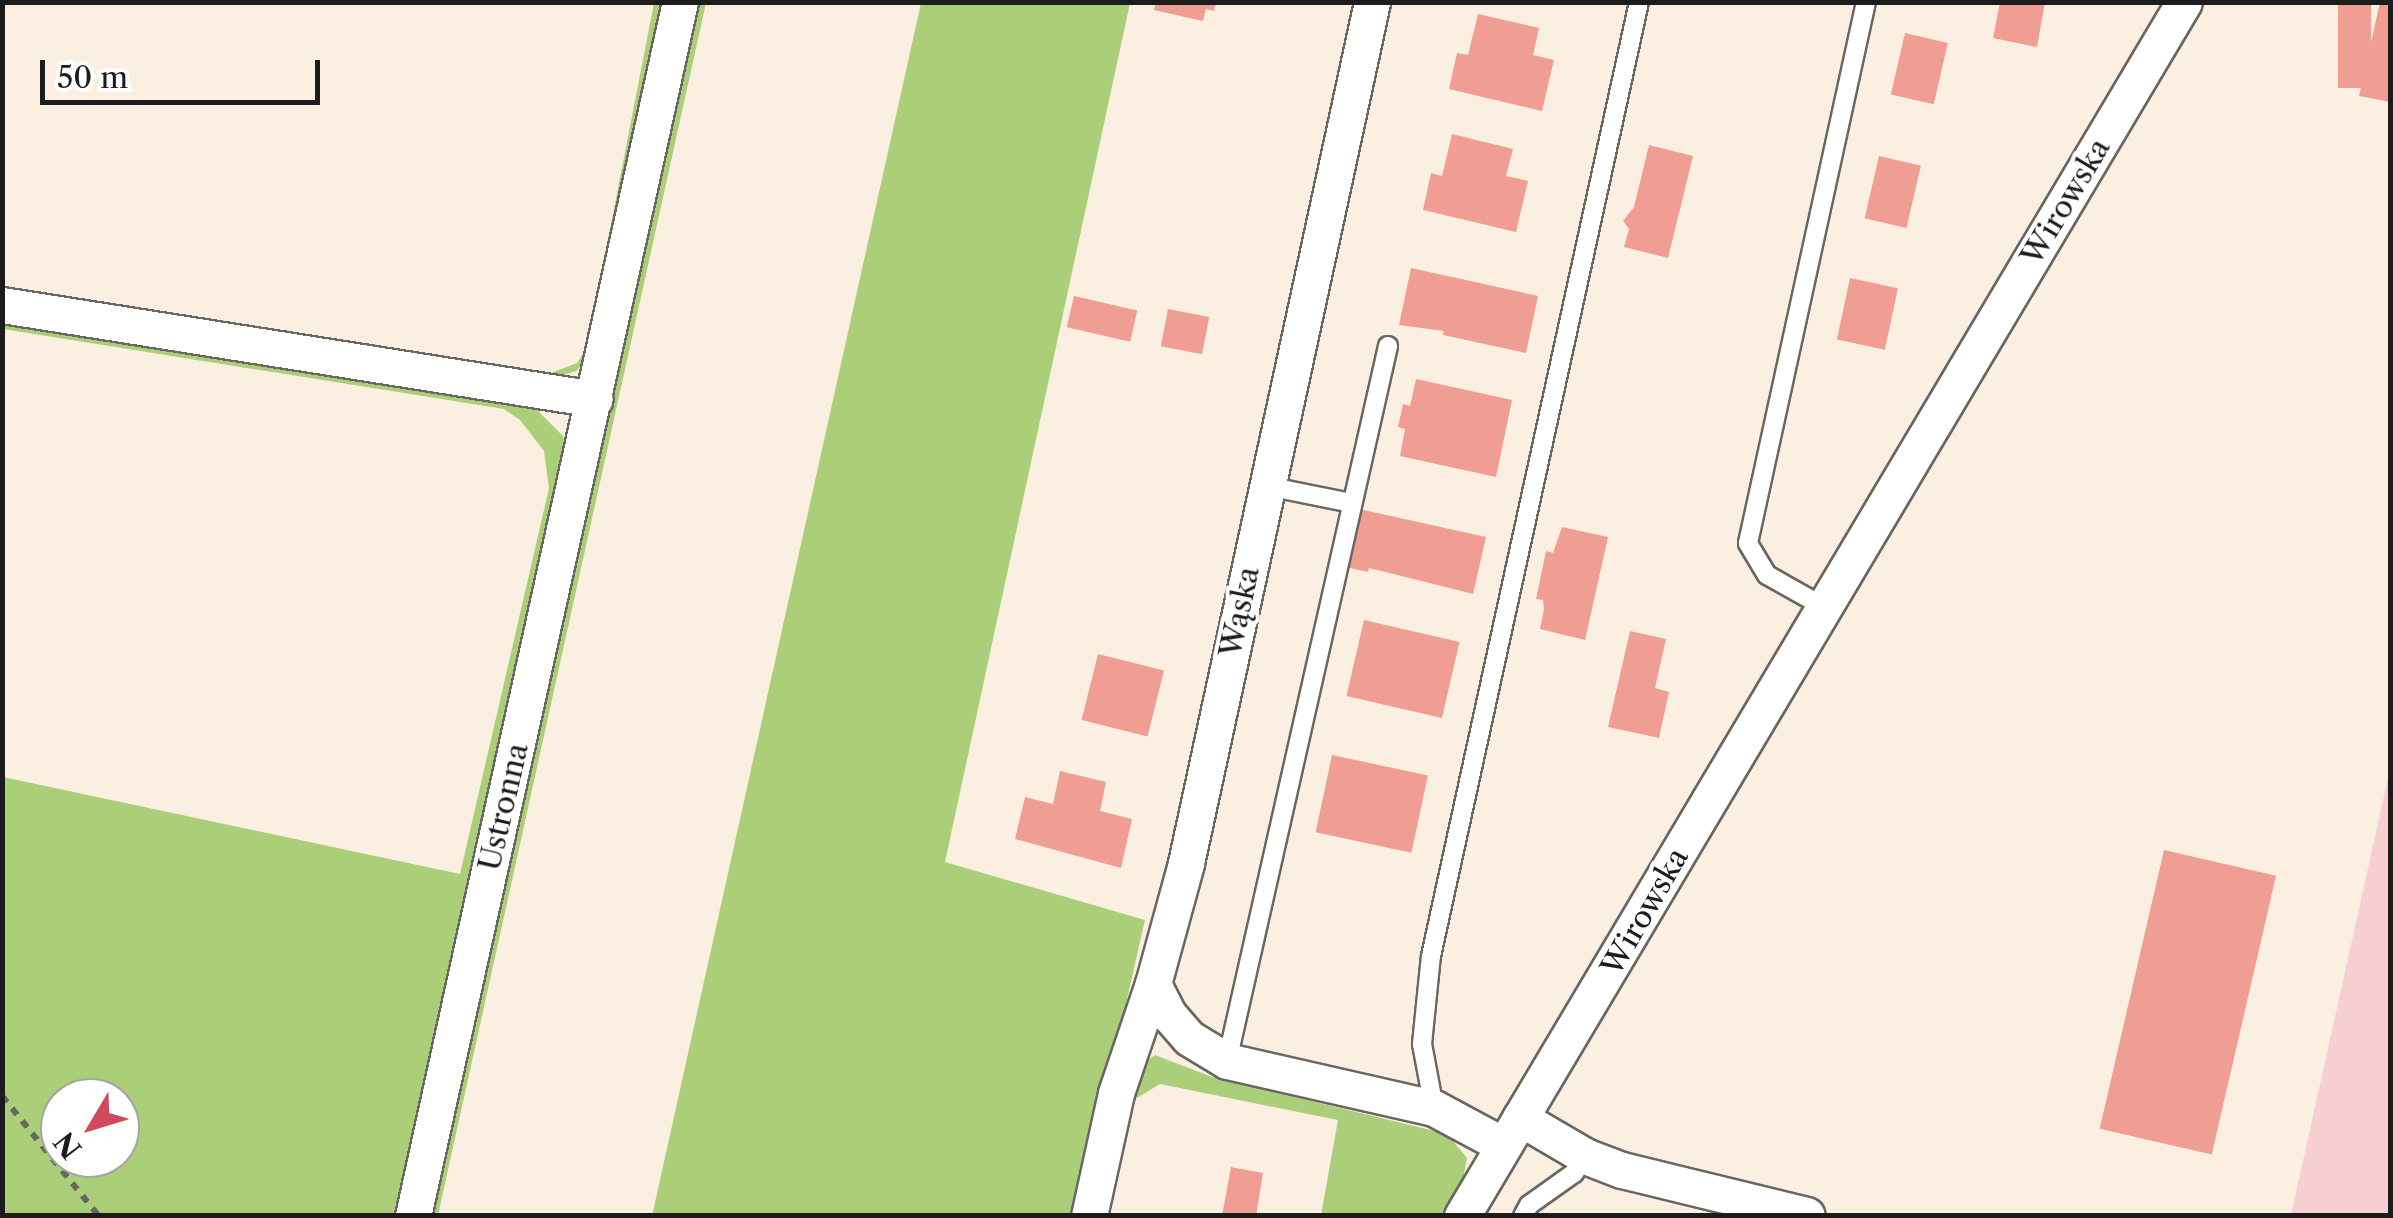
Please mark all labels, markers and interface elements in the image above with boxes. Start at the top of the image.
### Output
scale bar [45,40,325,102]
text: 50 m [57,59,128,96]
street label: Wirowska [2014,132,2118,272]
street label: Wąska [1213,563,1267,661]
street label: Ustronna [472,740,536,874]
street label: Wirowska [1594,842,1696,982]
north arrow [40,1078,140,1178]
text: N [47,1125,89,1165]

